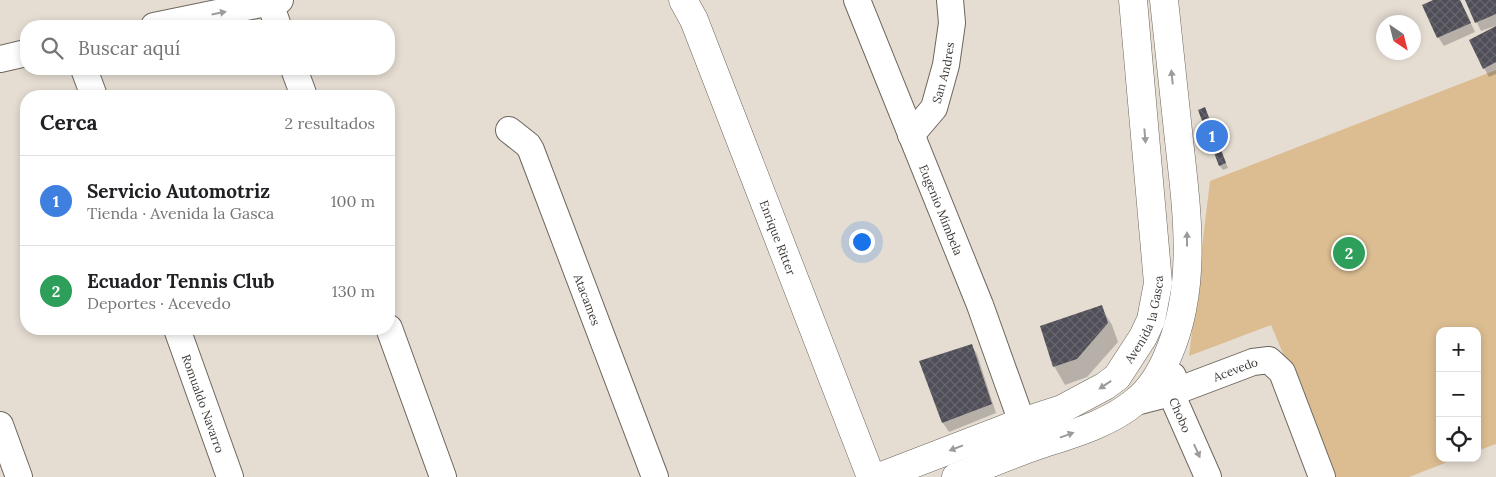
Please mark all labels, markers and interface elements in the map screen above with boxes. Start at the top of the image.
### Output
one-way arrow [211,9,227,17]
north arrow [1376,15,1421,60]
search box [20,20,395,75]
icon: search [38,34,66,62]
text: Buscar aquí [78,36,180,60]
street label: San Andres [928,41,957,105]
one-way arrow [1168,69,1176,85]
text: Cerca [40,109,98,136]
text: 2 resultados [285,113,375,133]
pin: 1 [1196,117,1228,155]
one-way arrow [1141,128,1149,144]
street label: Eugenio Mimbela [917,162,967,257]
text: Servicio Automotriz [87,179,270,203]
text: 1 [53,191,59,211]
text: 100 m [331,191,375,211]
street label: Enrique Ritter [757,198,800,278]
text: Tienda · Avenida la Gasca [87,203,274,223]
your location [849,229,875,255]
one-way arrow [1183,230,1191,246]
pin: 2 [1333,234,1365,272]
text: Ecuador Tennis Club [87,269,274,293]
street label: Atacames [571,271,604,328]
street label: Avenida la Gasca [1120,275,1166,367]
text: 2 [52,281,60,301]
text: 130 m [332,281,375,301]
text: Deportes · Acevedo [87,293,231,313]
map controls [1436,327,1481,462]
button: + [1436,327,1481,372]
street label: Romualdo Navarro [179,352,228,455]
street label: Acevedo [1210,354,1259,384]
button: − [1436,372,1481,417]
one-way arrow [1099,380,1112,390]
street label: Chobo [1166,395,1195,435]
button: locate [1436,417,1481,462]
one-way arrow [1060,431,1075,439]
one-way arrow [949,444,963,452]
one-way arrow [1193,444,1201,458]

